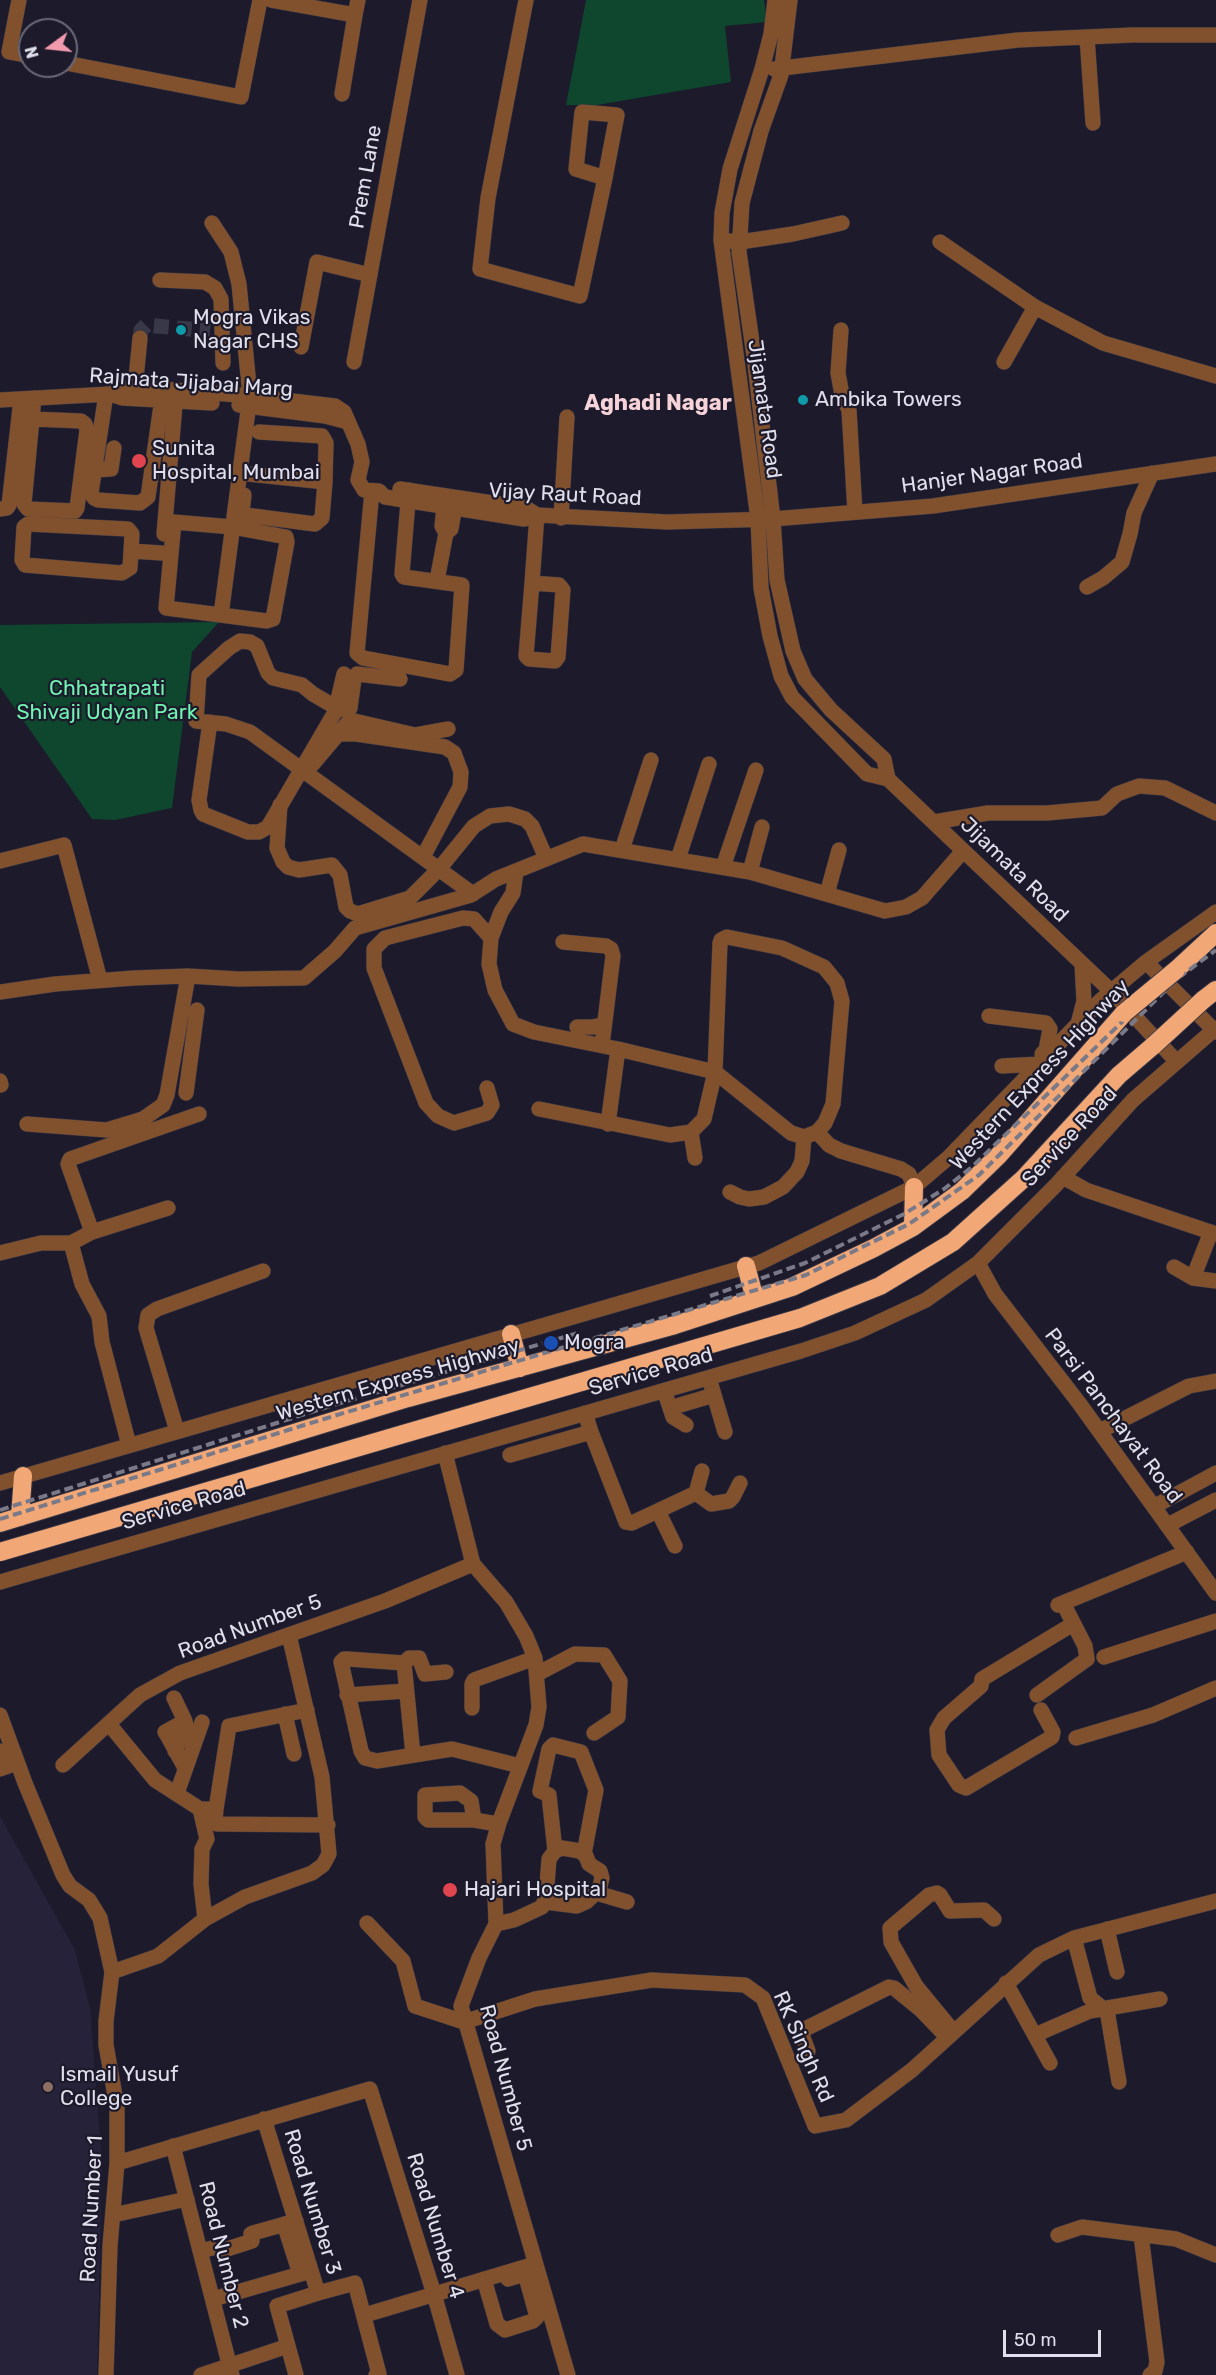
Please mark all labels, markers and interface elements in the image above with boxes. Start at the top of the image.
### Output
north arrow [18,18,78,78]
text: N [21,44,43,60]
street label: Prem Lane [344,123,388,231]
place label: Mogra Vikas Nagar CHS [193,305,311,355]
marker: Mogra Vikas Nagar CHS [174,323,188,337]
street label: Jijamata Road [742,338,786,480]
street label: Rajmata Jijabai Marg [88,363,294,403]
place label: Ambika Towers [815,387,962,413]
district label: Aghadi Nagar [584,391,732,417]
marker: Ambika Towers [796,393,810,407]
place label: Sunita Hospital, Mumbai [152,436,320,486]
street label: Hanjer Nagar Road [900,449,1084,499]
marker: Sunita Hospital, Mumbai [130,452,148,470]
street label: Vijay Raut Road [488,478,642,512]
park label: Chhatrapati Shivaji Udyan Park [16,676,198,726]
street label: Jijamata Road [955,812,1073,928]
street label: Western Express Highway [945,974,1135,1176]
street label: Service Road [1017,1082,1123,1192]
street label: Parsi Panchayat Road [1039,1323,1187,1509]
place label: Mogra [564,1330,625,1356]
street label: Western Express Highway [273,1333,523,1427]
marker: Mogra [542,1334,560,1352]
street label: Service Road [586,1342,716,1402]
street label: Service Road [119,1476,249,1536]
street label: Road Number 5 [175,1589,325,1665]
place label: Hajari Hospital [464,1877,606,1903]
marker: Hajari Hospital [441,1881,459,1899]
street label: RK Singh Rd [767,1988,839,2106]
street label: Road Number 5 [473,2002,537,2154]
place label: Ismail Yusuf College [60,2062,178,2112]
marker: Ismail Yusuf College [41,2080,55,2094]
street label: Road Number 3 [278,2126,346,2278]
street label: Road Number 1 [76,2135,108,2283]
street label: Road Number 4 [401,2150,469,2302]
street label: Road Number 2 [193,2179,253,2331]
scale bar [1006,2318,1104,2356]
text: 50 m [1014,2329,1057,2351]

